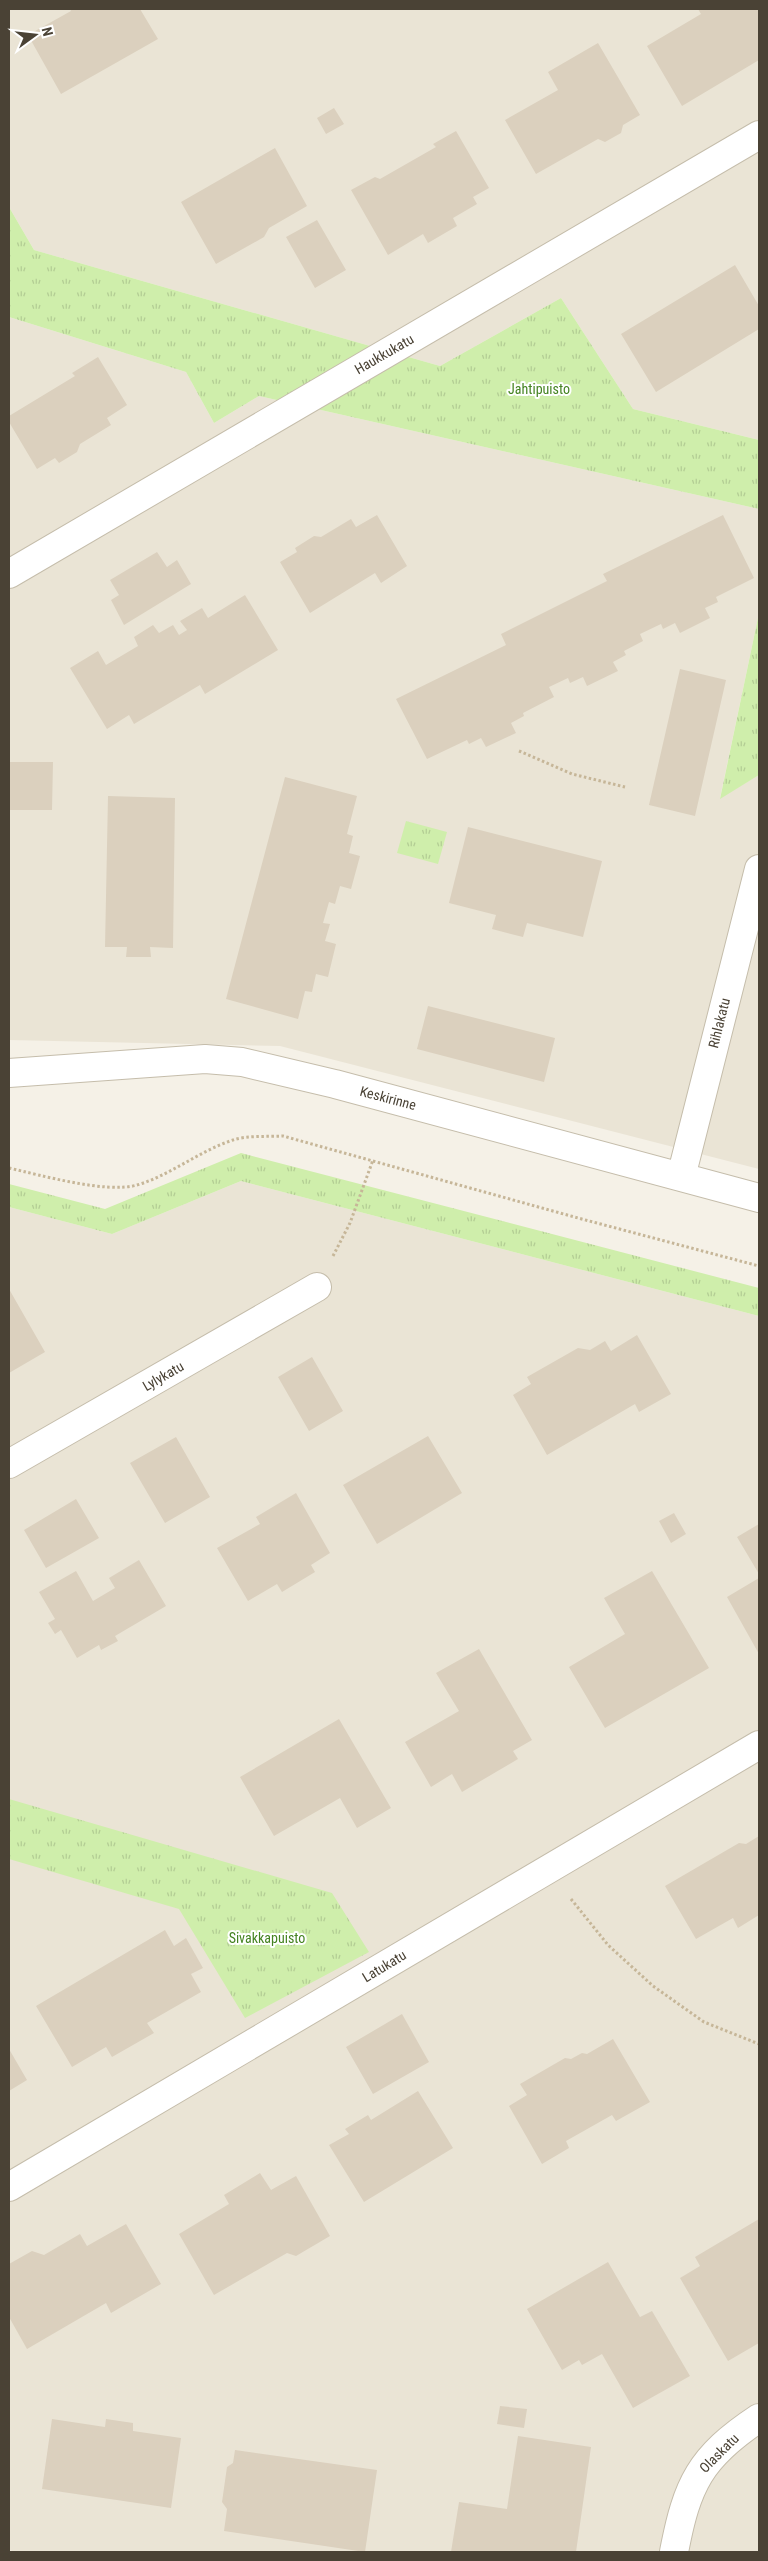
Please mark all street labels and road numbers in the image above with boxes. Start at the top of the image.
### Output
street label: Haukkukatu [352,331,416,377]
street label: Rihlakatu [705,996,733,1050]
street label: Keskirinne [358,1083,418,1113]
street label: Lylykatu [140,1358,186,1394]
street label: Latukatu [359,1947,409,1985]
street label: Olaskatu [696,2430,742,2476]

